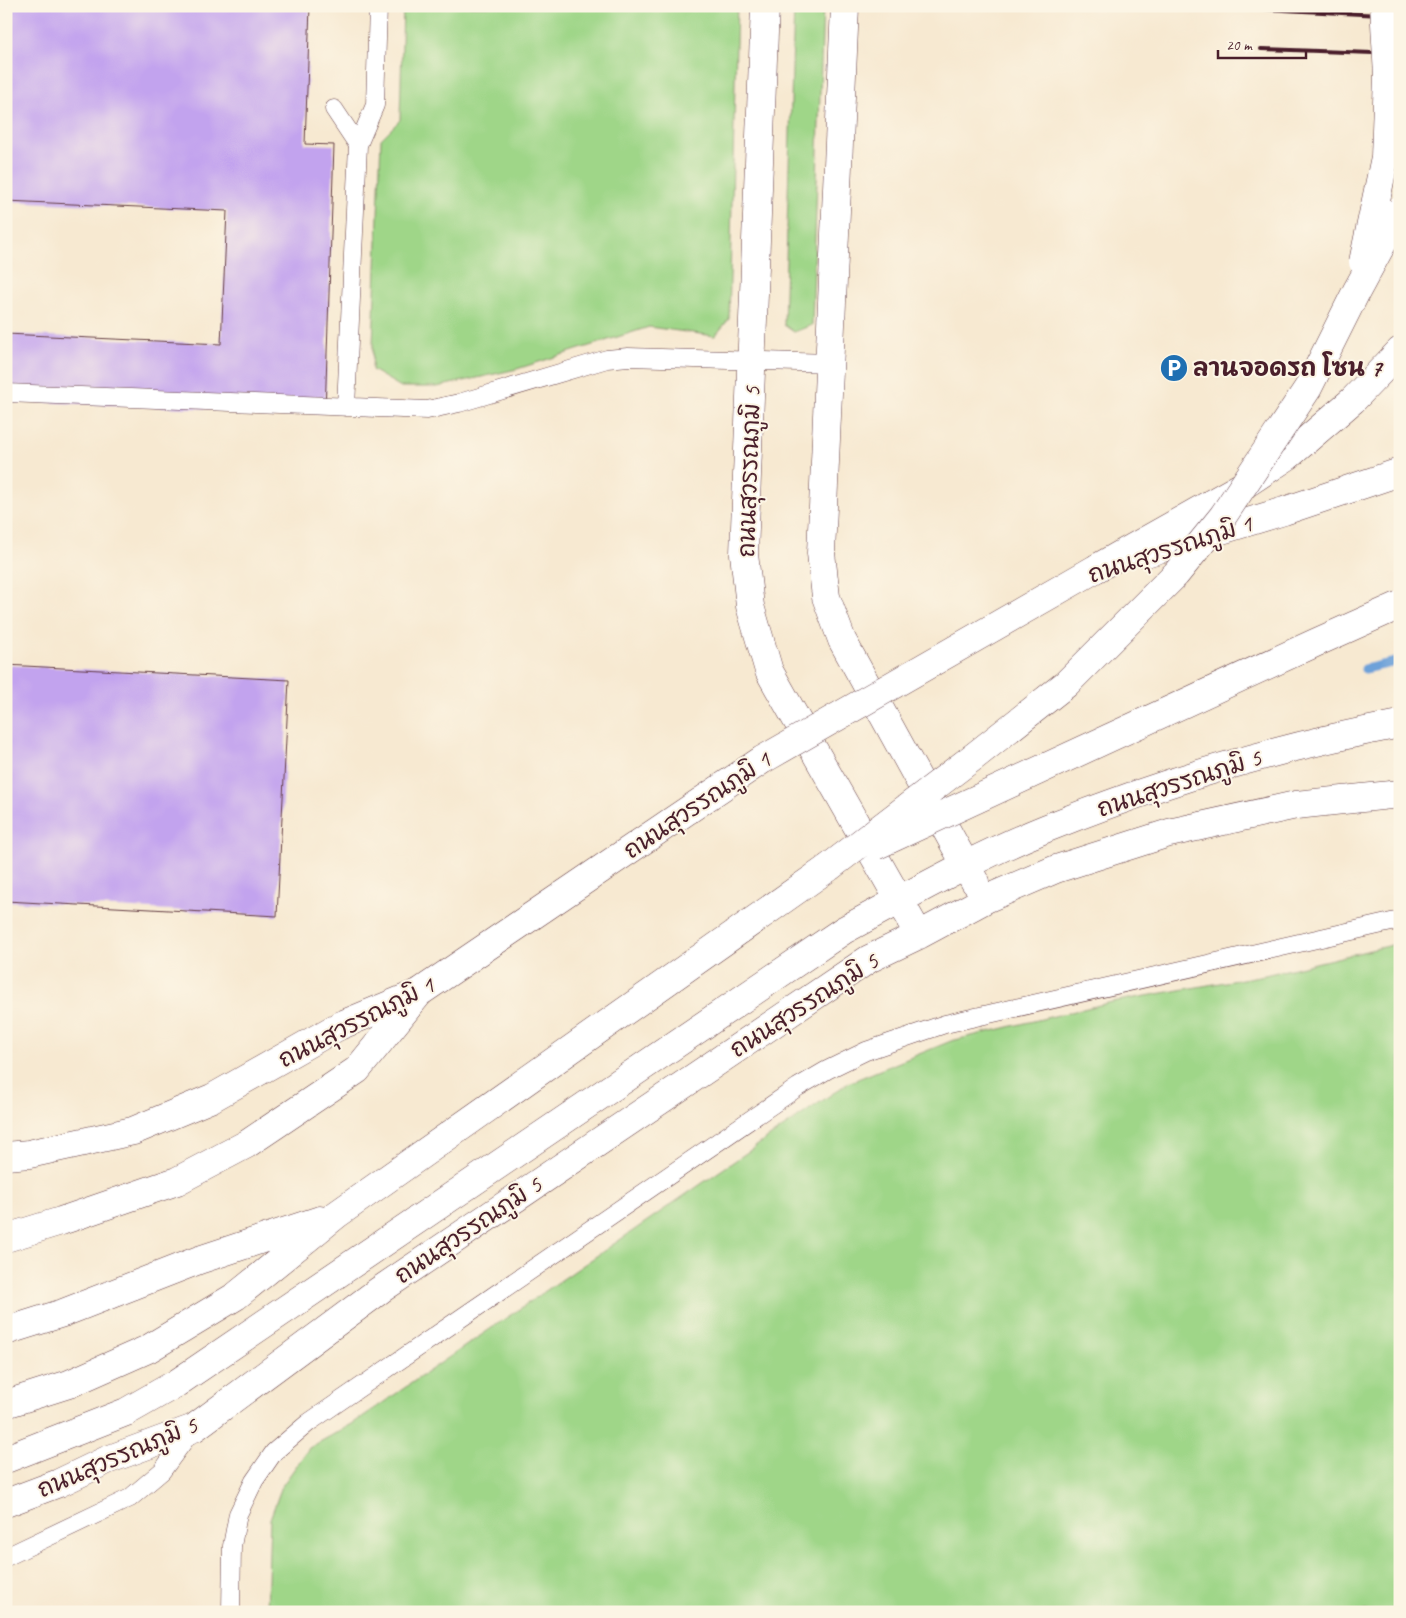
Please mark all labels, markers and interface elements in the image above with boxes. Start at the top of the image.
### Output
scale bar [1218,28,1306,60]
text: 20 m [1226,36,1253,55]
place label: ลานจอดรถ โซน 7 [1193,351,1384,383]
parking icon: ลานจอดรถ โซน 7 [1159,353,1189,383]
street label: ถนนสุวรรณภูมิ 5 [731,385,770,558]
street label: ถนนสุวรรณภูมิ 1 [1084,508,1258,593]
street label: ถนนสุวรรณภูมิ 5 [1093,742,1267,827]
street label: ถนนสุวรรณภูมิ 1 [618,744,779,868]
street label: ถนนสุวรรณภูมิ 5 [724,945,887,1067]
street label: ถนนสุวรรณภูมิ 1 [273,969,441,1077]
street label: ถนนสุวรรณภูมิ 5 [389,1169,550,1293]
street label: ถนนสุวรรณภูมิ 5 [32,1409,204,1507]

